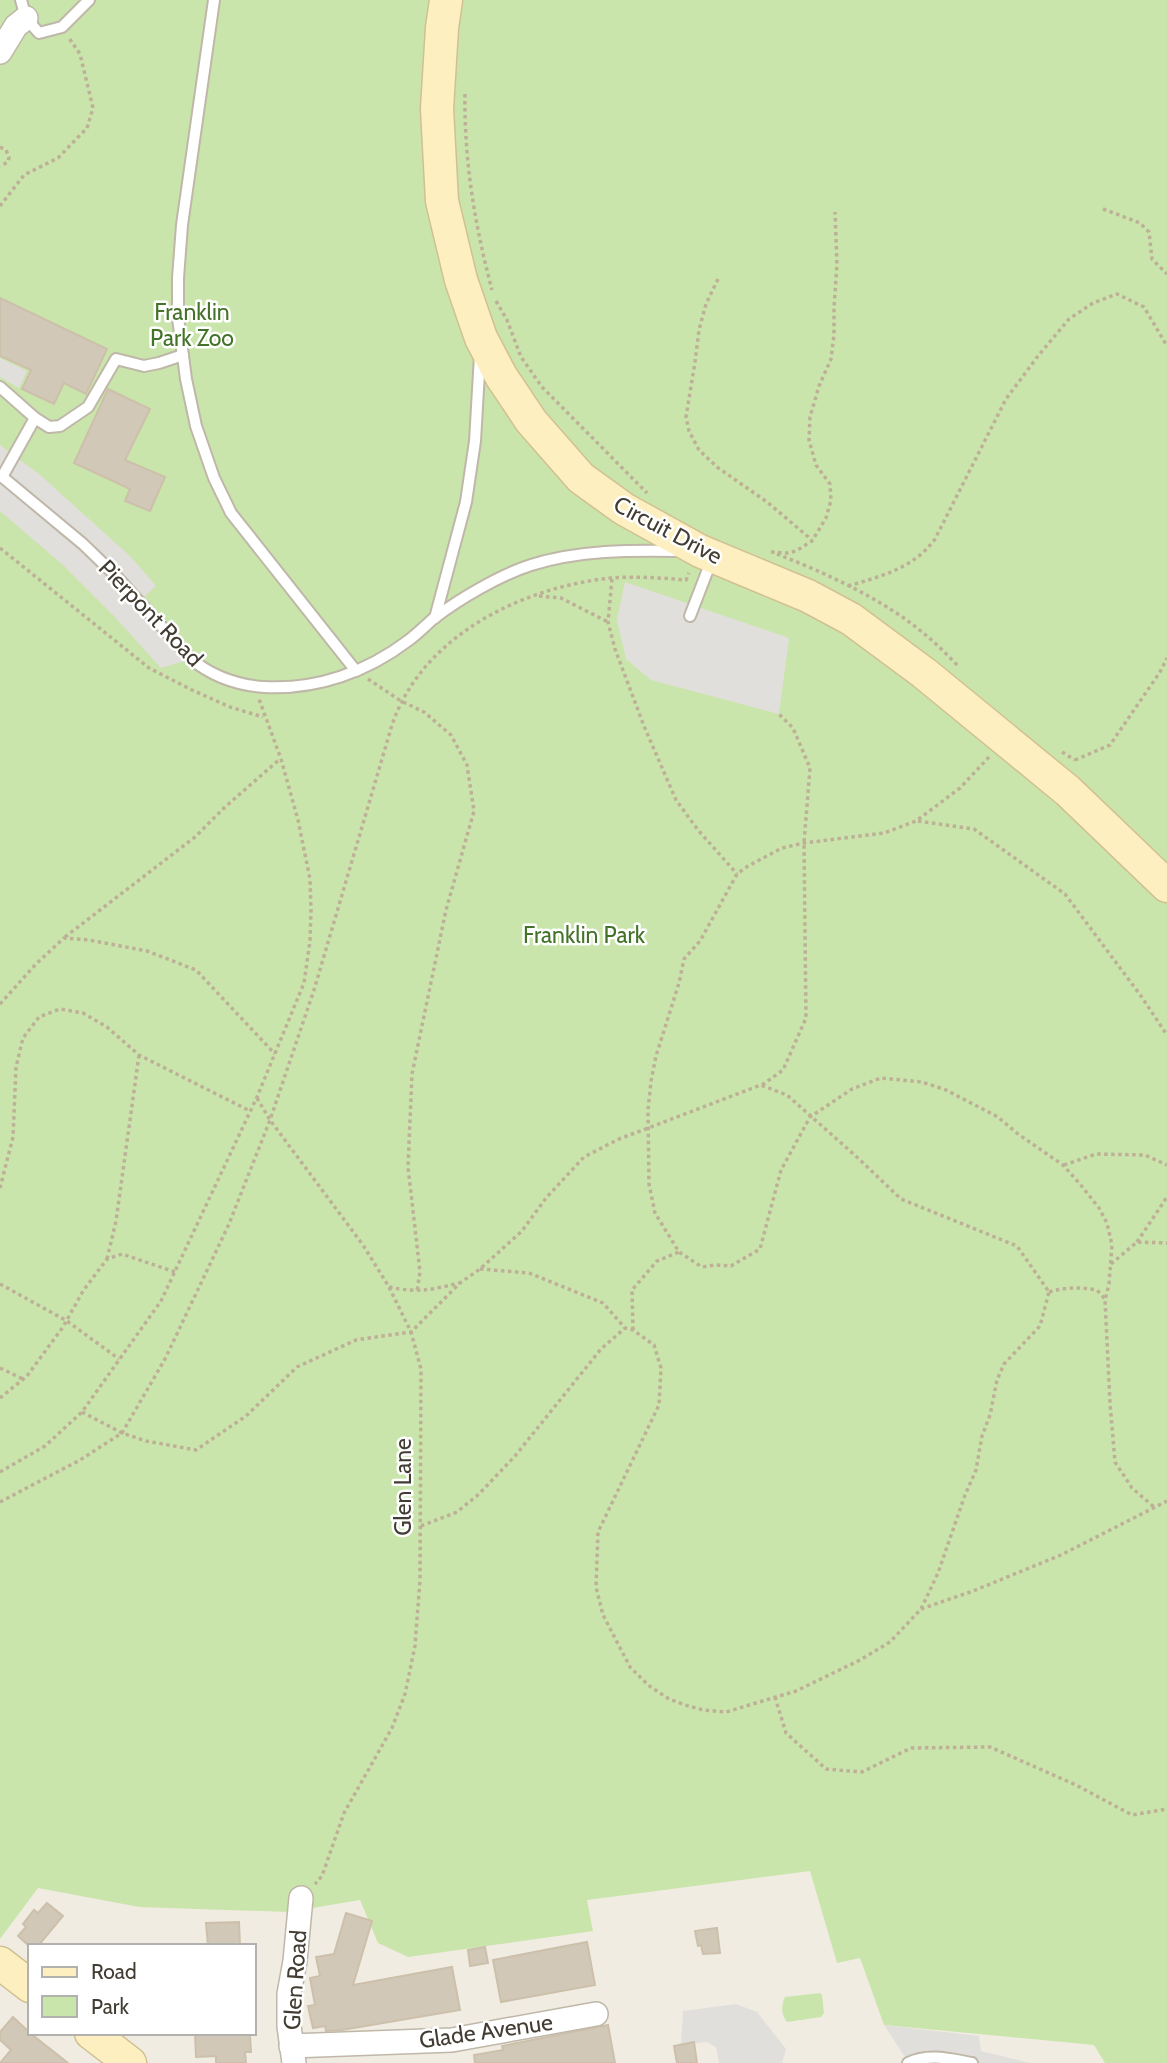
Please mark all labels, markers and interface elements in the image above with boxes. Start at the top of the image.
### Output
park label: Franklin Park Zoo [150,298,234,352]
street label: Circuit Drive [609,490,727,570]
street label: Pierpont Road [93,554,209,672]
park label: Franklin Park [523,921,646,949]
street label: Glen Lane [389,1438,417,1536]
street label: Glen Road [278,1929,312,2031]
legend [28,1944,256,2035]
text: Road [91,1959,137,1984]
text: Park [91,1994,129,2019]
street label: Glade Avenue [417,2008,555,2054]

